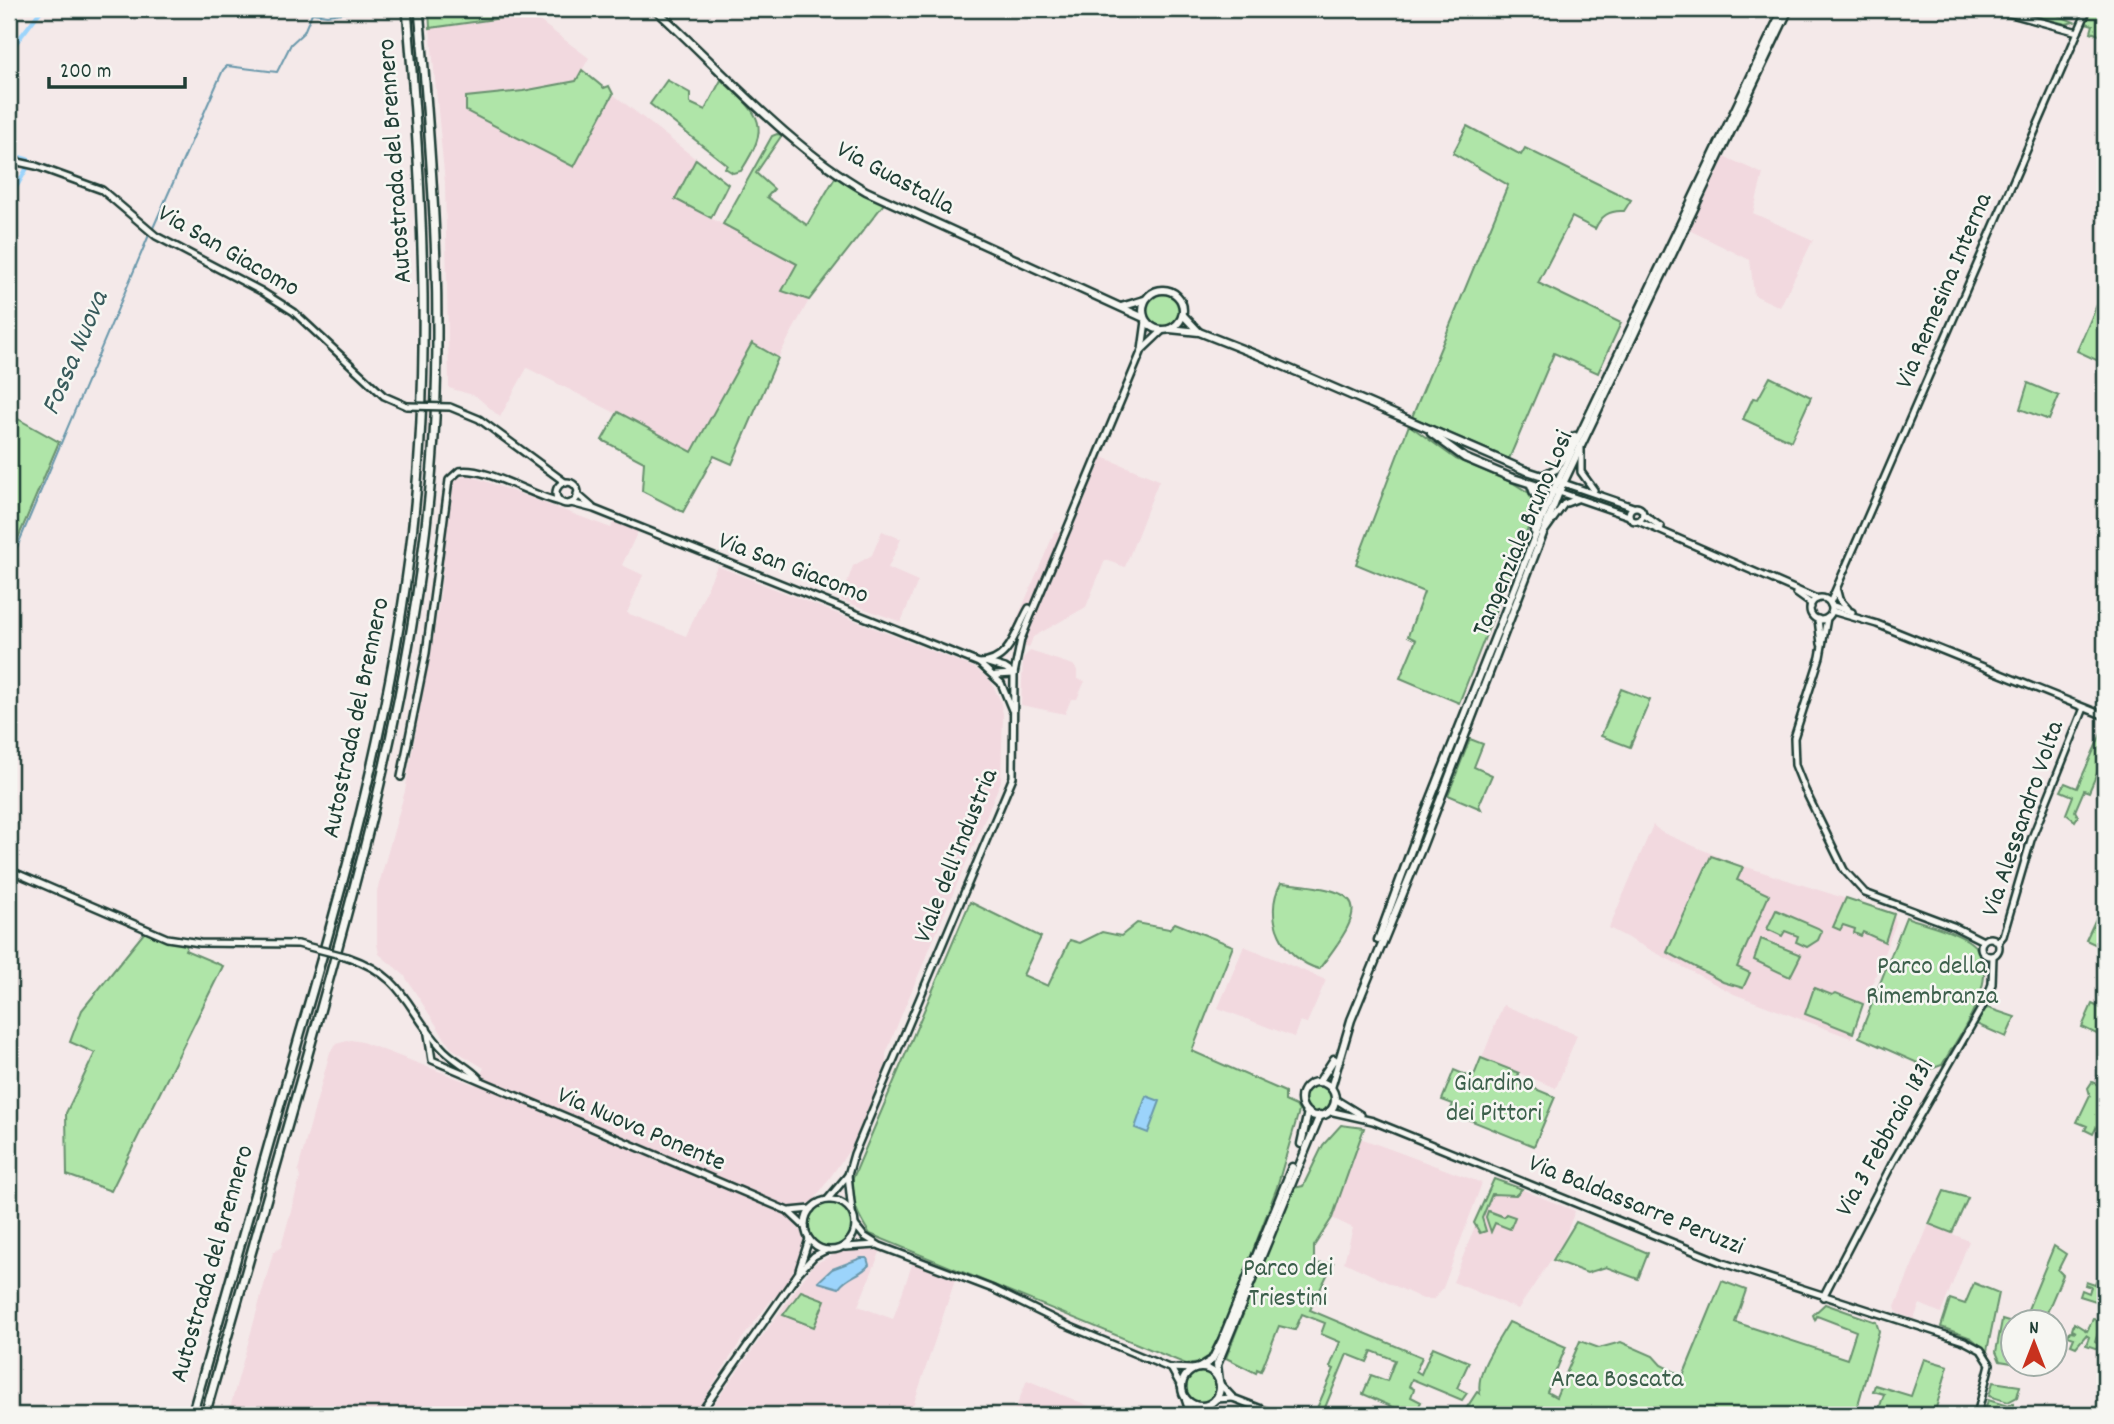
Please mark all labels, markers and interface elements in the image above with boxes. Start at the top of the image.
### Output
street label: Autostrada del Brennero [369,37,423,285]
scale bar [49,46,186,90]
text: 200 m [60,58,111,88]
street label: Via Guastalla [829,132,961,226]
street label: Via Remesina Interna [1887,187,2003,395]
street label: Via San Giacomo [150,196,306,308]
water label: Fossa Nuova [33,284,122,422]
street label: Tangenziale Bruno Losi [1464,425,1584,643]
street label: Via San Giacomo [712,523,874,615]
street label: Autostrada del Brennero [313,594,401,842]
street label: Via Alessandro Volta [1973,715,2075,922]
street label: Viale dell'Industria [905,763,1009,949]
park label: Parco della Rimembranza [1866,949,1999,1016]
street label: Via 3 Febbraio 1831 [1827,1052,1945,1224]
park label: Giardino dei Pittori [1446,1066,1542,1133]
street label: Via Nuova Ponente [551,1078,731,1182]
street label: Autostrada del Brennero [161,1141,265,1387]
street label: Via Baldassarre Peruzzi [1522,1146,1750,1266]
park label: Parco dei Triestini [1243,1251,1333,1318]
north arrow [1998,1308,2068,1378]
text: N [2029,1316,2039,1343]
park label: Area Boscata [1551,1362,1684,1399]

